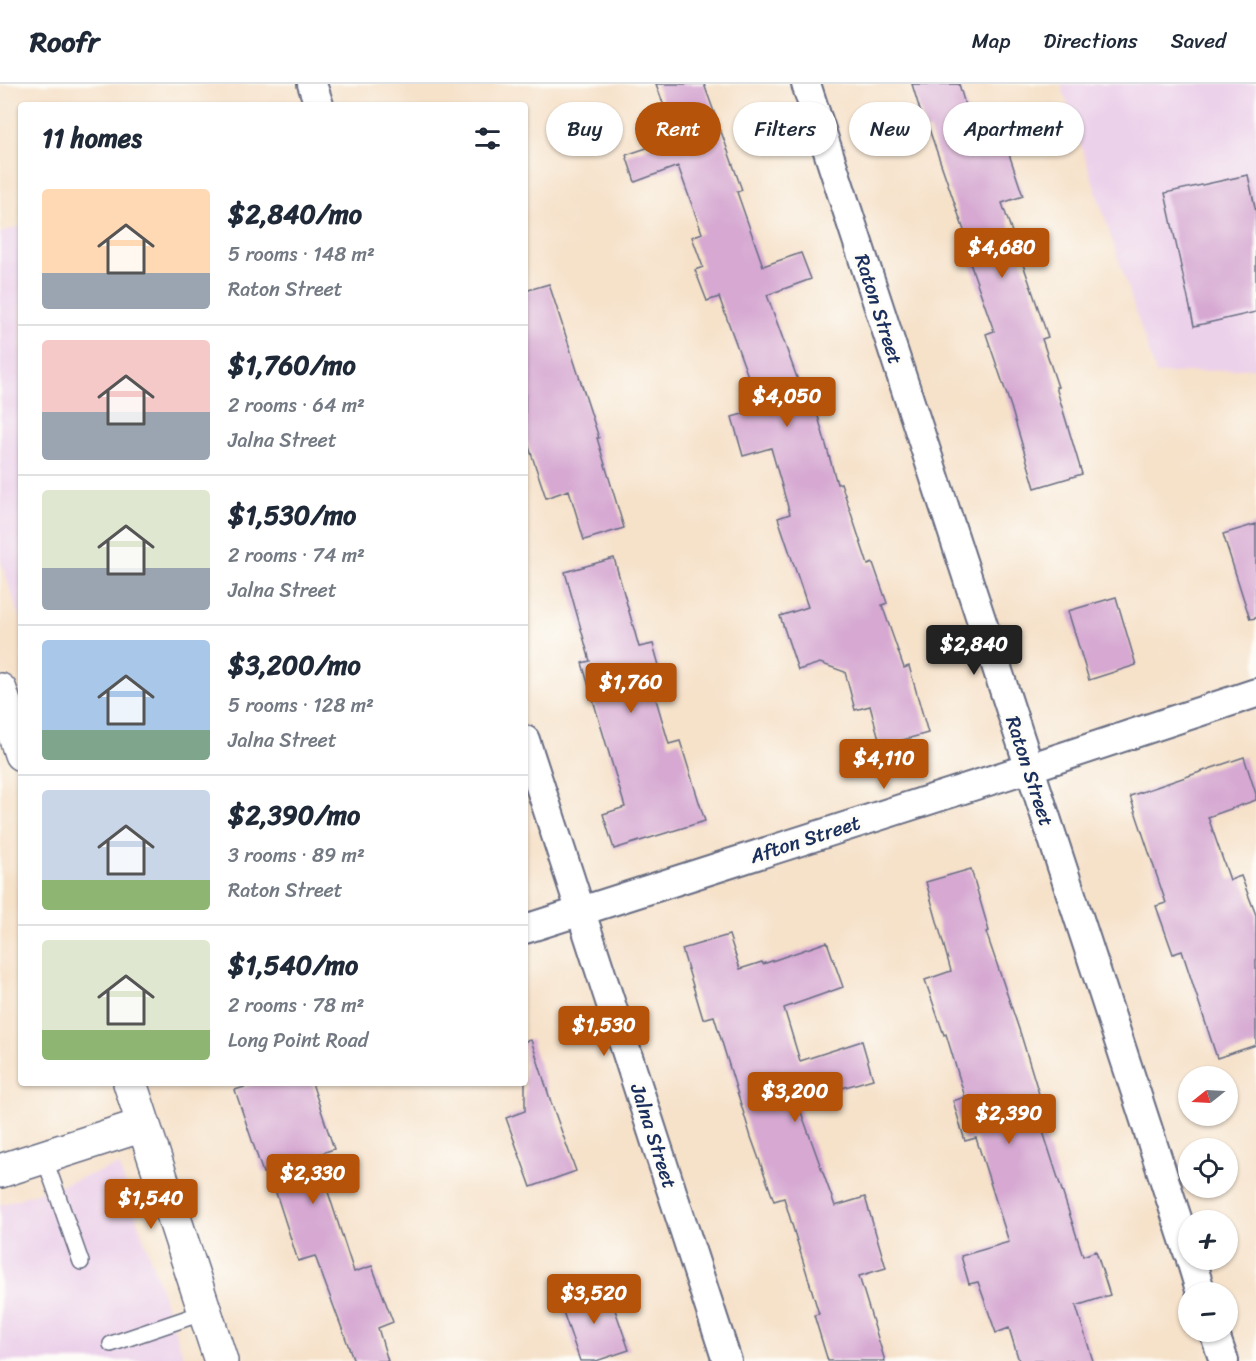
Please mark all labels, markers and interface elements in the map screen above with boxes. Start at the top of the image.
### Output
text: Roofr [30,17,99,66]
text: Map [972,22,1010,60]
text: Directions [1043,22,1138,60]
text: Saved [1171,22,1226,60]
chip: Buy [546,102,623,156]
chip: Rent [635,102,721,156]
chip: Filters [733,102,837,156]
chip: New [849,102,931,156]
chip: Apartment [943,102,1084,156]
text: 11 homes [42,115,142,161]
icon: filters [471,122,504,155]
text: $2,840/mo [228,191,362,237]
icon: home [90,213,162,285]
pin: $4,680 [953,228,1051,279]
text: $4,680 [968,230,1036,265]
text: 5 rooms · 148 m² [228,237,375,272]
street label: Raton Street [844,249,913,369]
text: Raton Street [228,272,343,307]
text: $1,760/mo [228,342,356,388]
icon: home [90,364,162,436]
pin: $4,050 [738,377,836,428]
text: $4,050 [753,379,821,414]
text: 2 rooms · 64 m² [228,388,365,423]
text: Jalna Street [228,423,337,458]
text: $1,530/mo [228,492,356,538]
icon: home [90,514,162,586]
text: 2 rooms · 74 m² [228,538,365,573]
text: Jalna Street [228,573,337,608]
pin: $2,840 [925,625,1023,676]
text: $2,840 [940,627,1008,662]
text: $3,200/mo [228,642,361,688]
pin: $1,760 [582,663,680,714]
icon: home [90,664,162,736]
text: $1,760 [600,665,662,700]
text: 5 rooms · 128 m² [228,688,374,723]
street label: Raton Street [995,711,1064,831]
text: Jalna Street [228,723,337,758]
pin: $4,110 [835,739,933,790]
text: $4,110 [853,741,915,776]
text: $2,390/mo [228,792,360,838]
street label: Afton Street [744,805,865,874]
icon: home [90,814,162,886]
text: 3 rooms · 89 m² [228,838,365,873]
text: Raton Street [228,873,343,908]
text: $1,540/mo [228,942,358,988]
icon: home [90,964,162,1036]
text: 2 rooms · 78 m² [228,988,364,1023]
pin: $1,530 [555,1006,653,1057]
text: $1,530 [572,1008,636,1043]
text: Long Point Road [228,1023,368,1058]
north arrow [1178,1066,1238,1126]
map controls [1178,1066,1238,1342]
pin: $3,200 [746,1072,844,1123]
text: $3,200 [762,1074,828,1109]
street label: Jalna Street [620,1078,687,1193]
pin: $2,390 [960,1094,1058,1145]
text: $2,390 [976,1096,1042,1131]
button: locate [1178,1138,1238,1198]
pin: $2,330 [264,1154,362,1205]
text: $2,330 [281,1156,345,1191]
pin: $1,540 [102,1179,200,1230]
text: $1,540 [119,1181,183,1216]
button: + [1178,1210,1238,1270]
pin: $3,520 [545,1274,643,1325]
text: $3,520 [561,1276,627,1311]
button: − [1178,1282,1238,1342]

